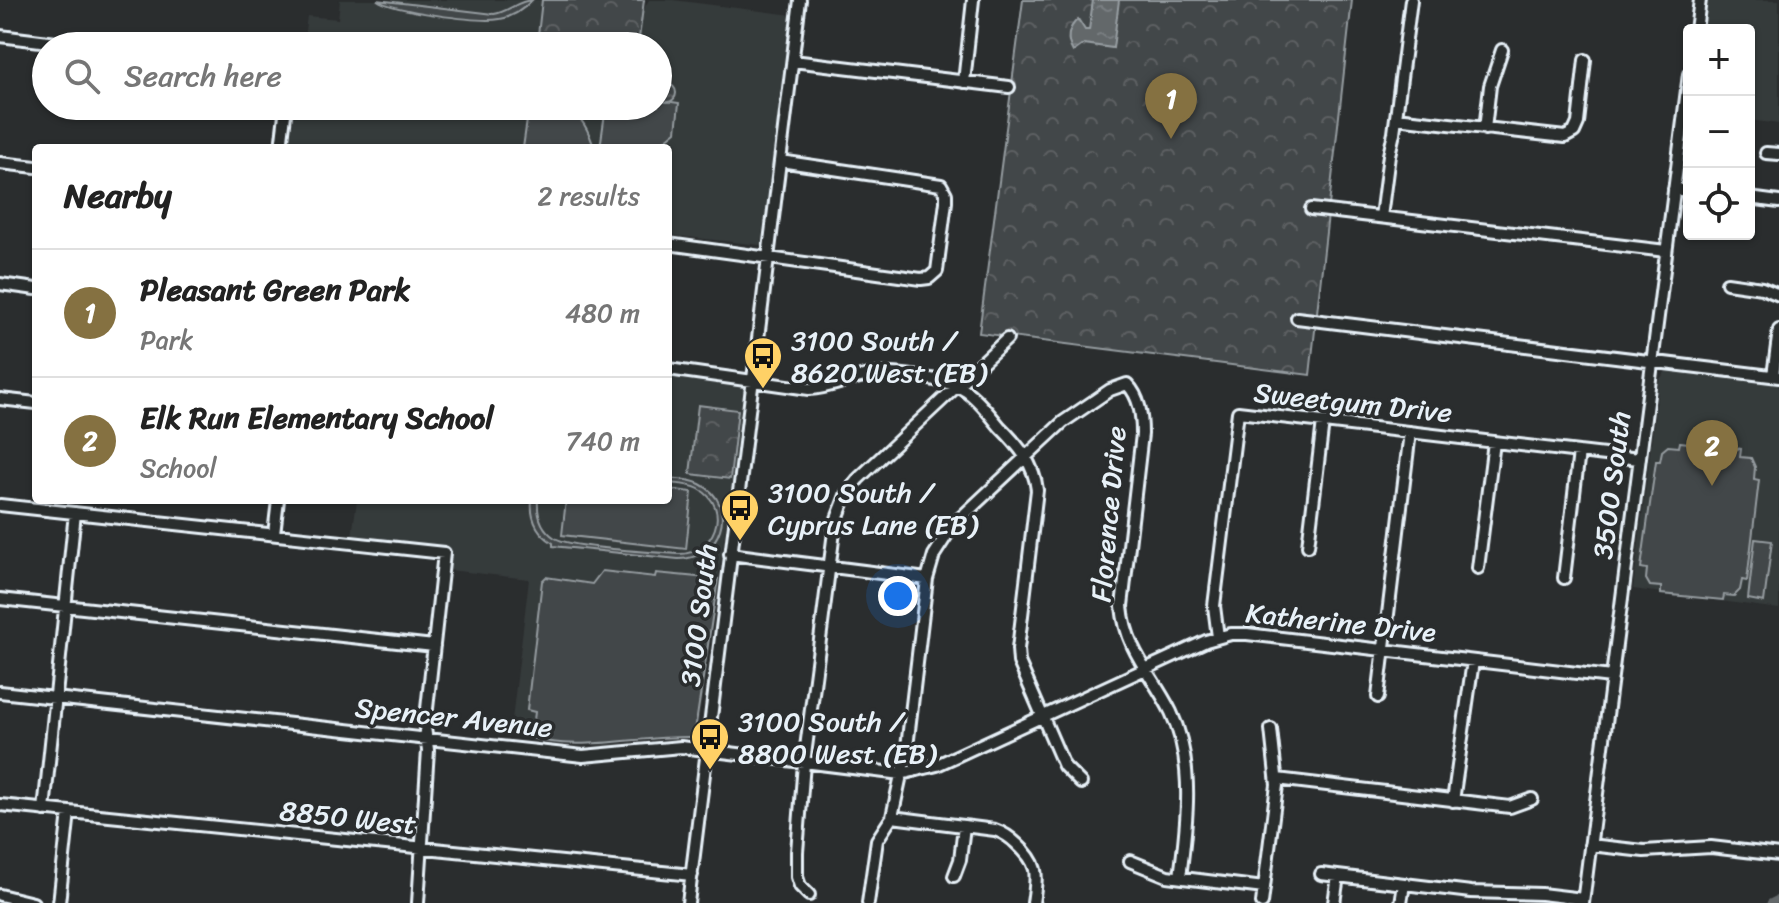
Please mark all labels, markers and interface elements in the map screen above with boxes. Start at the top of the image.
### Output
map controls [1683,24,1755,240]
button: + [1683,24,1755,96]
search box [32,32,672,120]
text: Search here [124,49,282,103]
icon: search [60,54,104,98]
pin: 1 [1145,73,1197,139]
button: − [1683,96,1755,168]
text: Nearby [64,166,172,226]
button: locate [1683,168,1755,240]
text: 2 results [538,173,640,219]
text: Pleasant Green Park [140,263,410,317]
text: 1 [84,290,96,336]
text: 480 m [565,290,640,336]
place label: 3100 South / 8620 West (EB) [791,316,987,397]
text: Park [140,317,193,363]
bus stop icon: 3100 South / 8620 West (EB) [742,335,784,390]
street label: Sweetgum Drive [1251,368,1455,437]
text: Elk Run Elementary School [140,391,494,445]
street label: 3500 South [1578,408,1645,562]
text: 2 [82,418,98,464]
text: 740 m [566,418,640,464]
pin: 2 [1686,420,1738,486]
street label: Florence Drive [1076,424,1141,604]
text: School [140,445,217,491]
place label: 3100 South / Cyprus Lane (EB) [768,468,978,549]
bus stop icon: 3100 South / Cyprus Lane (EB) [719,487,761,542]
street label: 3100 South [665,541,732,689]
your location [878,576,918,616]
street label: Katherine Drive [1243,588,1438,657]
street label: Spencer Avenue [353,683,555,752]
place label: 3100 South / 8800 West (EB) [738,697,937,778]
bus stop icon: 3100 South / 8800 West (EB) [689,716,731,771]
street label: 8850 West [277,786,419,849]

